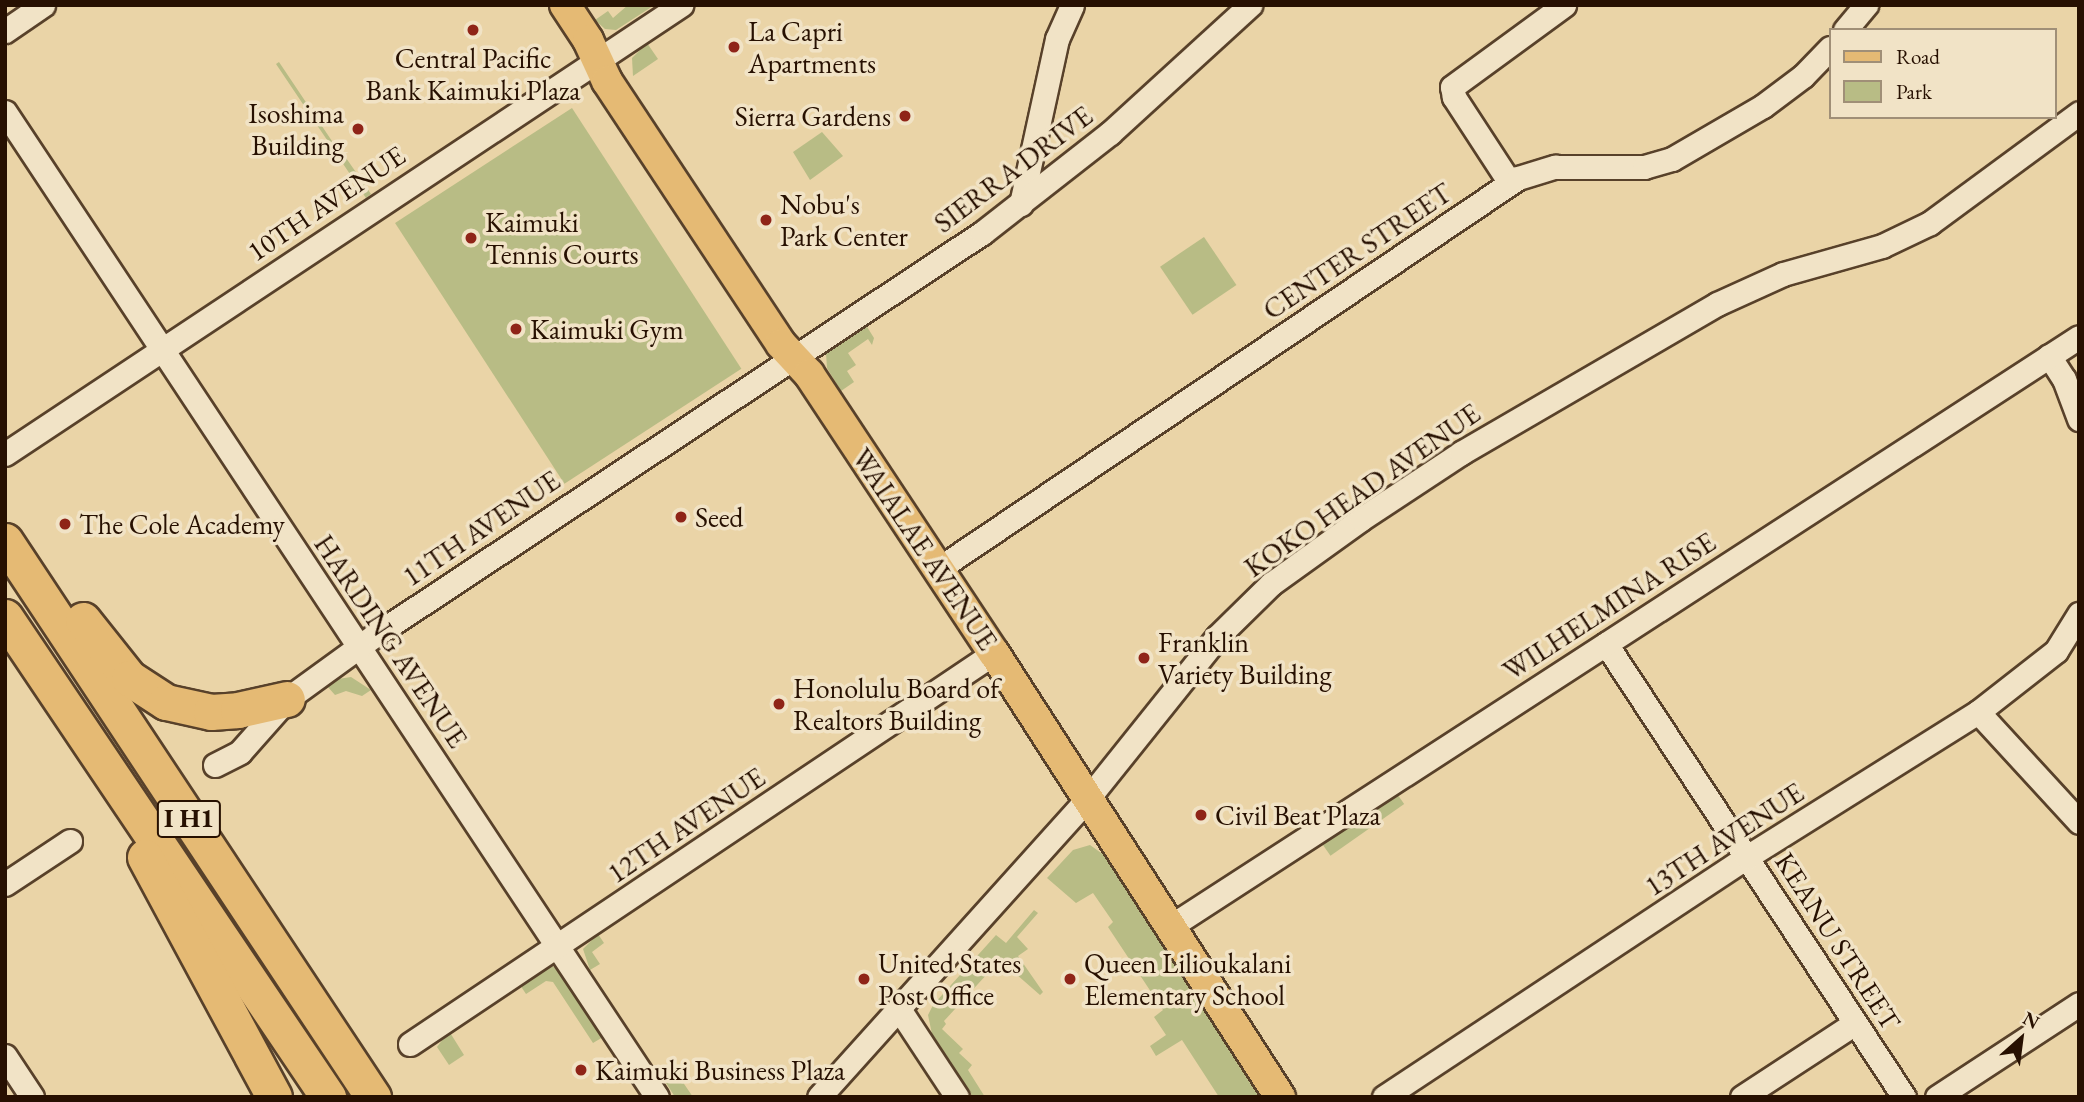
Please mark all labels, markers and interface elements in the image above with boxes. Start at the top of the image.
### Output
place label: La Capri Apartments [748,14,876,80]
marker: Central Pacific Bank Kaimuki Plaza [465,22,481,38]
legend [1828,28,2056,119]
marker: La Capri Apartments [726,39,742,55]
place label: Central Pacific Bank Kaimuki Plaza [366,41,580,107]
text: Road [1896,43,1940,70]
text: Park [1896,78,1932,105]
place label: Isoshima Building [248,96,344,162]
place label: Sierra Gardens [735,99,891,133]
street label: SIERRA DRIVE [927,99,1099,239]
marker: Sierra Gardens [897,108,913,124]
marker: Isoshima Building [350,121,366,137]
street label: 10TH AVENUE [241,138,411,268]
street label: CENTER STREET [1256,176,1458,326]
place label: Nobu's Park Center [780,187,908,253]
place label: Kaimuki Tennis Courts [485,205,638,271]
marker: Nobu's Park Center [758,212,774,228]
marker: Kaimuki Tennis Courts [463,230,479,246]
place label: Kaimuki Gym [530,312,684,346]
marker: Kaimuki Gym [508,321,524,337]
street label: KOKO HEAD AVENUE [1238,396,1486,584]
street label: WAIALAE AVENUE [845,442,1005,656]
street label: 11TH AVENUE [396,463,566,593]
place label: Seed [695,500,743,534]
place label: The Cole Academy [79,507,285,541]
marker: Seed [673,509,689,525]
marker: The Cole Academy [57,516,73,532]
street label: WILHELMINA RISE [1496,525,1722,687]
street label: HARDING AVENUE [307,528,475,754]
place label: Franklin Variety Building [1158,625,1332,691]
marker: Franklin Variety Building [1136,650,1152,666]
place label: Honolulu Board of Realtors Building [793,671,999,737]
marker: Honolulu Board of Realtors Building [771,696,787,712]
street label: 12TH AVENUE [601,760,771,890]
street label: 13TH AVENUE [1638,775,1810,903]
road number: I H1 [156,796,222,842]
place label: Civil Beat Plaza [1215,798,1381,832]
marker: Civil Beat Plaza [1193,807,1209,823]
street label: KEANU STREET [1768,846,1908,1036]
place label: United States Post Office [878,946,1021,1012]
place label: Queen Lilioukalani Elementary School [1084,946,1291,1012]
marker: United States Post Office [856,971,872,987]
marker: Queen Lilioukalani Elementary School [1062,971,1078,987]
north arrow [1986,1004,2056,1074]
text: N [2018,1005,2044,1035]
place label: Kaimuki Business Plaza [595,1053,845,1087]
marker: Kaimuki Business Plaza [573,1062,589,1078]

